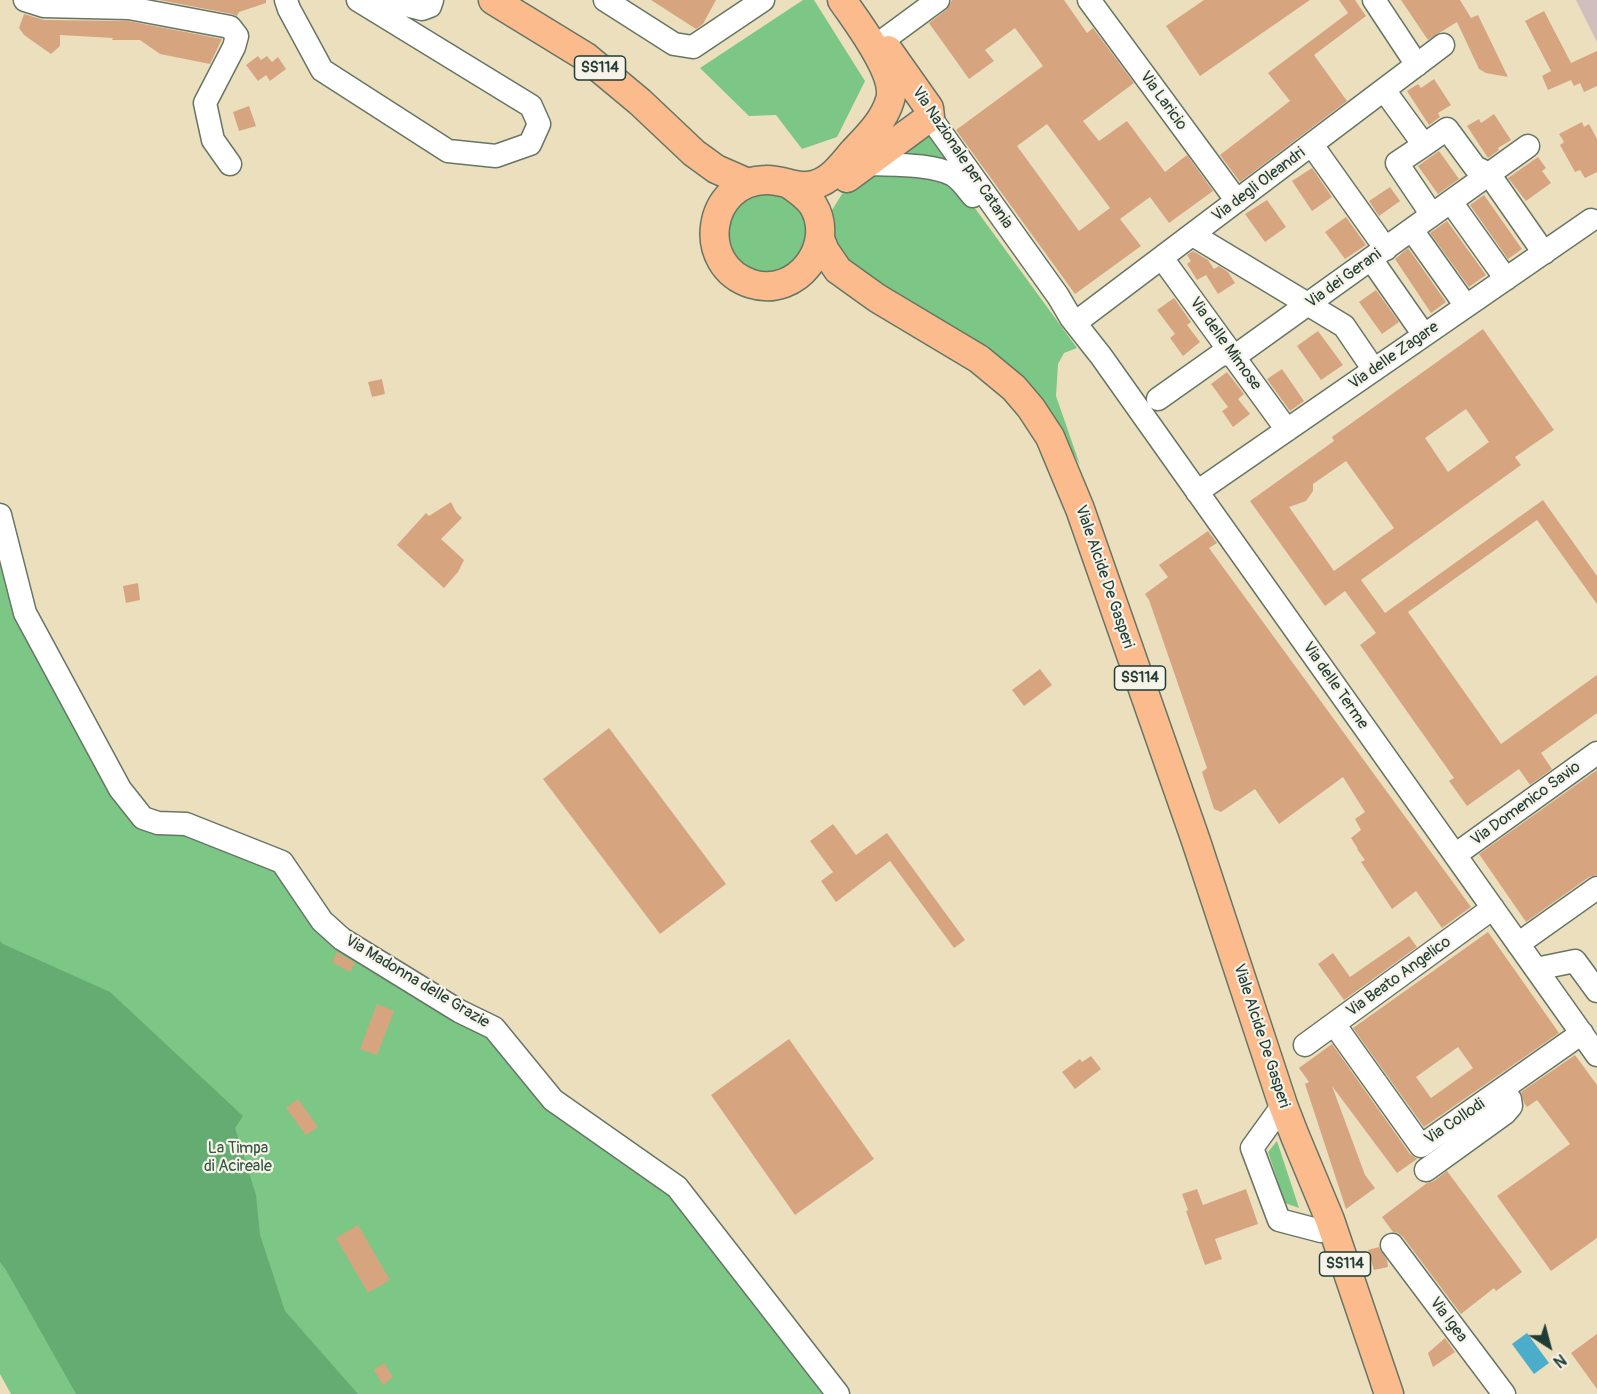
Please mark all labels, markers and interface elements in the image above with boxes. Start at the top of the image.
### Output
road number: SS114 [574,56,626,80]
street label: Via Laricio [1135,68,1191,134]
street label: Via Nazionale per Catania [907,83,1017,233]
street label: Via degli Oleandri [1209,144,1309,226]
street label: Via dei Gerani [1303,245,1385,313]
street label: Via delle Mimose [1185,294,1265,394]
street label: Via delle Zagare [1345,318,1443,394]
street label: Viale Alcide De Gasperi [1070,503,1138,651]
street label: Via delle Terme [1298,639,1372,733]
road number: SS114 [1114,666,1166,690]
street label: Via Domenico Savio [1467,758,1585,850]
street label: Via Madonna delle Grazie [341,931,493,1033]
street label: Via Beato Angelico [1343,933,1455,1021]
street label: Viale Alcide De Gasperi [1229,962,1293,1110]
street label: Via Collodi [1421,1095,1489,1149]
park label: La Timpa di Acireale [204,1139,272,1177]
road number: SS114 [1320,1252,1370,1276]
street label: Via Igea [1425,1294,1471,1346]
north arrow [1519,1316,1579,1376]
text: N [1549,1349,1570,1372]

